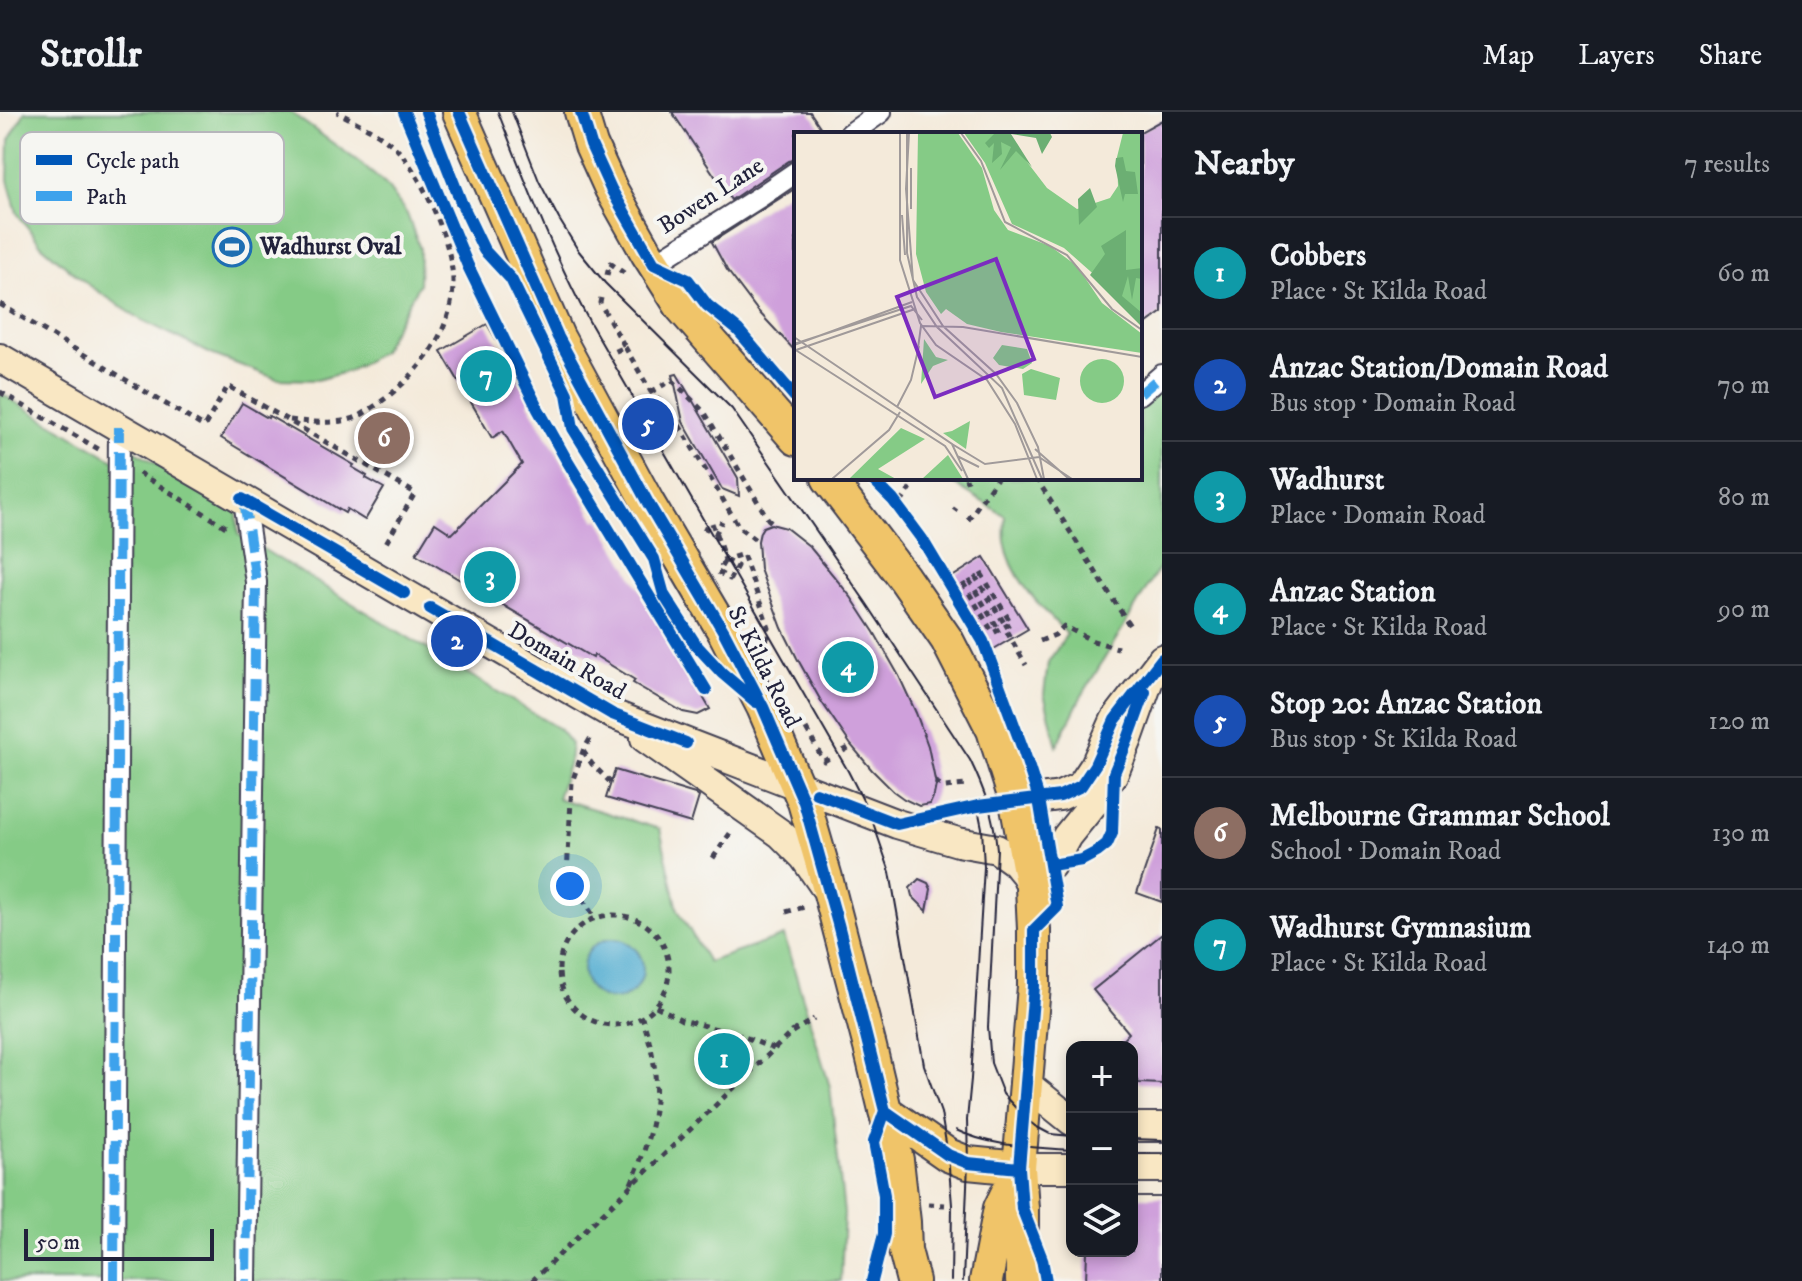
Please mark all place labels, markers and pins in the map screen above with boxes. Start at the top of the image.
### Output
sports icon: Wadhurst Oval [211,226,253,268]
place label: Wadhurst Oval [259,232,402,262]
pin: 7 [460,346,512,406]
pin: 5 [622,394,674,454]
pin: 6 [358,408,410,468]
pin: 3 [464,547,516,607]
pin: 2 [431,611,483,671]
pin: 4 [822,637,874,697]
pin: 1 [698,1029,750,1089]

